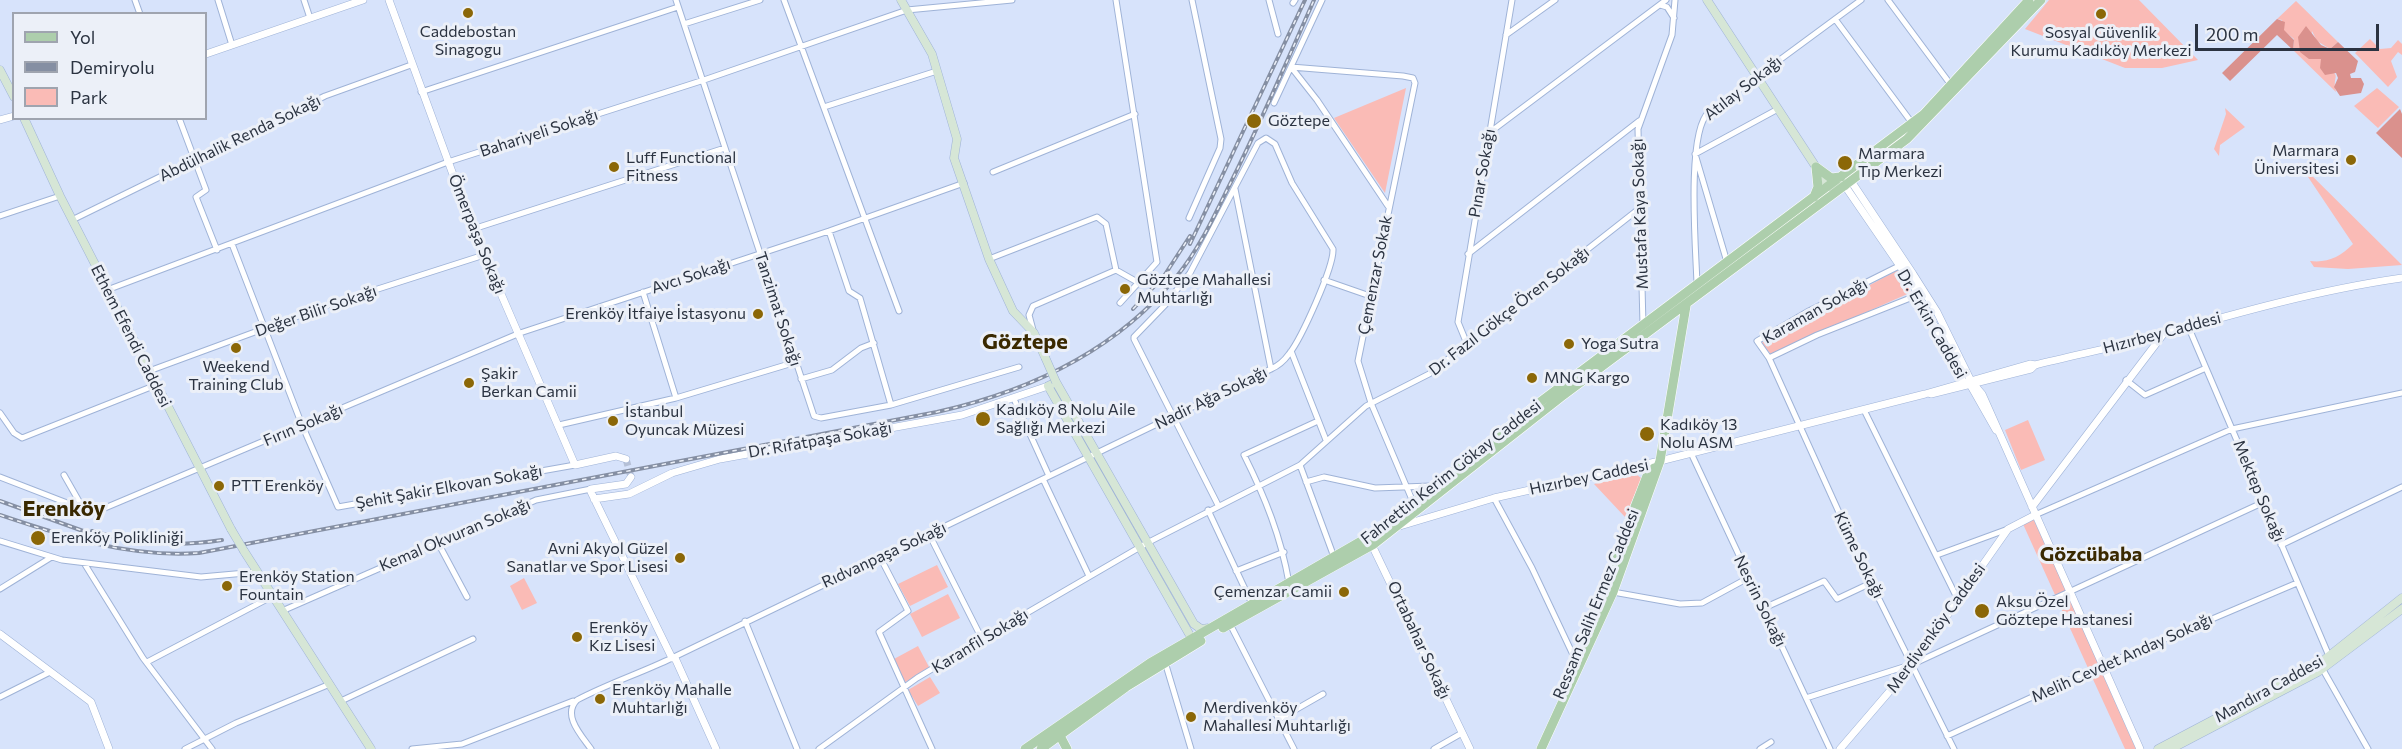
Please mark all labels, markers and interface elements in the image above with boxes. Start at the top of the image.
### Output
marker: Caddebostan Sinagogu [461,6,475,20]
marker: Sosyal Güvenlik Kurumu Kadıköy Merkezi [2094,7,2108,21]
legend [12,12,207,120]
scale bar [2198,12,2382,50]
place label: Caddebostan Sinagogu [420,22,516,60]
place label: Sosyal Güvenlik Kurumu Kadıköy Merkezi [2010,23,2192,61]
text: 200 m [2206,23,2259,45]
text: Yol [70,26,95,48]
street label: Atılay Sokağı [1700,52,1786,124]
text: Demiryolu [70,56,155,78]
text: Park [70,86,108,108]
street label: Abdülhalik Renda Sokağı [156,90,324,186]
street label: Bahariyeli Sokağı [477,105,601,161]
place label: Göztepe [1268,111,1330,131]
marker: Göztepe [1245,112,1263,130]
street label: Pınar Sokağı [1465,127,1499,219]
street label: Mustafa Kaya Sokağı [1628,138,1652,290]
place label: Marmara Üniversitesi [2254,141,2339,179]
place label: Marmara Tıp Merkezi [1858,144,1942,182]
place label: Luff Functional Fitness [626,148,736,186]
marker: Marmara Üniversitesi [2344,153,2358,167]
marker: Marmara Tıp Merkezi [1836,154,1854,172]
marker: Luff Functional Fitness [607,160,621,174]
street label: Ömerpaşa Sokağı [444,171,510,297]
street label: Çemenzar Sokak [1354,214,1396,336]
street label: Dr. Fazıl Gökçe Ören Sokağı [1425,242,1593,380]
street label: Tanzimat Sokağı [750,249,806,369]
street label: Avcı Sokağı [649,254,733,298]
street label: Ethem Efendi Caddesi [87,262,175,410]
street label: Dr. Erkin Caddesi [1893,266,1971,382]
place label: Göztepe Mahallesi Muhtarlığı [1137,270,1271,308]
street label: Karaman Sokağı [1759,274,1871,348]
street label: Değer Bilir Sokağı [253,281,379,341]
marker: Göztepe Mahallesi Muhtarlığı [1118,282,1132,296]
place label: Erenköy İtfaiye İstasyonu [565,304,746,324]
marker: Erenköy İtfaiye İstasyonu [751,307,765,321]
street label: Hızırbey Caddesi [2101,308,2223,358]
district label: Göztepe [982,329,1068,355]
place label: Yoga Sutra [1581,334,1659,354]
marker: Yoga Sutra [1562,337,1576,351]
marker: Weekend Training Club [229,341,243,355]
place label: Weekend Training Club [188,357,284,395]
street label: Nadir Ağa Sokağı [1152,362,1270,434]
place label: Şakir Berkan Camii [481,364,577,402]
place label: MNG Kargo [1544,368,1630,388]
marker: MNG Kargo [1525,371,1539,385]
marker: Şakir Berkan Camii [462,376,476,390]
street label: Fahrettin Kerim Gökay Caddesi [1357,396,1545,548]
street label: Fırın Sokağı [260,400,346,450]
place label: Kadıköy 8 Nolu Aile Sağlığı Merkezi [996,400,1136,438]
place label: İstanbul Oyuncak Müzesi [625,402,744,440]
marker: Kadıköy 8 Nolu Aile Sağlığı Merkezi [974,410,992,428]
marker: İstanbul Oyuncak Müzesi [606,414,620,428]
place label: Kadıköy 13 Nolu ASM [1660,415,1737,453]
street label: Dr. Rıfatpaşa Sokağı [747,418,893,462]
marker: Kadıköy 13 Nolu ASM [1638,425,1656,443]
street label: Mektep Sokağı [2229,437,2289,545]
street label: Hızırbey Caddesi [1528,455,1650,499]
street label: Şehit Şakir Elkovan Sokağı [354,461,544,513]
place label: PTT Erenköy [231,476,324,496]
marker: PTT Erenköy [212,479,226,493]
street label: Kemal Okvuran Sokağı [376,494,534,576]
district label: Erenköy [22,496,106,522]
street label: Ressam Salih Ermez Caddesi [1549,506,1643,702]
street label: Küme Sokağı [1830,509,1888,601]
street label: Rıdvanpaşa Sokağı [819,518,949,592]
place label: Erenköy Polikliniği [51,528,184,548]
marker: Erenköy Polikliniği [29,529,47,547]
place label: Avni Akyol Güzel Sanatlar ve Spor Lisesi [507,539,668,577]
district label: Gözcübaba [2040,542,2142,566]
marker: Avni Akyol Güzel Sanatlar ve Spor Lisesi [673,551,687,565]
street label: Nesrin Sokağı [1730,552,1790,650]
street label: Merdivenköy Caddesi [1883,560,1989,696]
place label: Erenköy Station Fountain [239,567,355,605]
street label: Ortabahar Sokağı [1383,578,1455,702]
marker: Erenköy Station Fountain [220,579,234,593]
place label: Çemenzar Camii [1214,582,1332,602]
marker: Çemenzar Camii [1337,585,1351,599]
place label: Aksu Özel Göztepe Hastanesi [1996,592,2133,630]
marker: Aksu Özel Göztepe Hastanesi [1973,602,1991,620]
street label: Karanfil Sokağı [928,605,1032,677]
street label: Melih Cevdet Anday Sokağı [2028,609,2216,707]
place label: Erenköy Kız Lisesi [589,618,655,656]
marker: Erenköy Kız Lisesi [570,630,584,644]
street label: Mandıra Caddesi [2211,651,2327,727]
place label: Erenköy Mahalle Muhtarlığı [612,680,732,718]
marker: Erenköy Mahalle Muhtarlığı [593,692,607,706]
place label: Merdivenköy Mahallesi Muhtarlığı [1203,698,1351,736]
marker: Merdivenköy Mahallesi Muhtarlığı [1184,710,1198,724]

